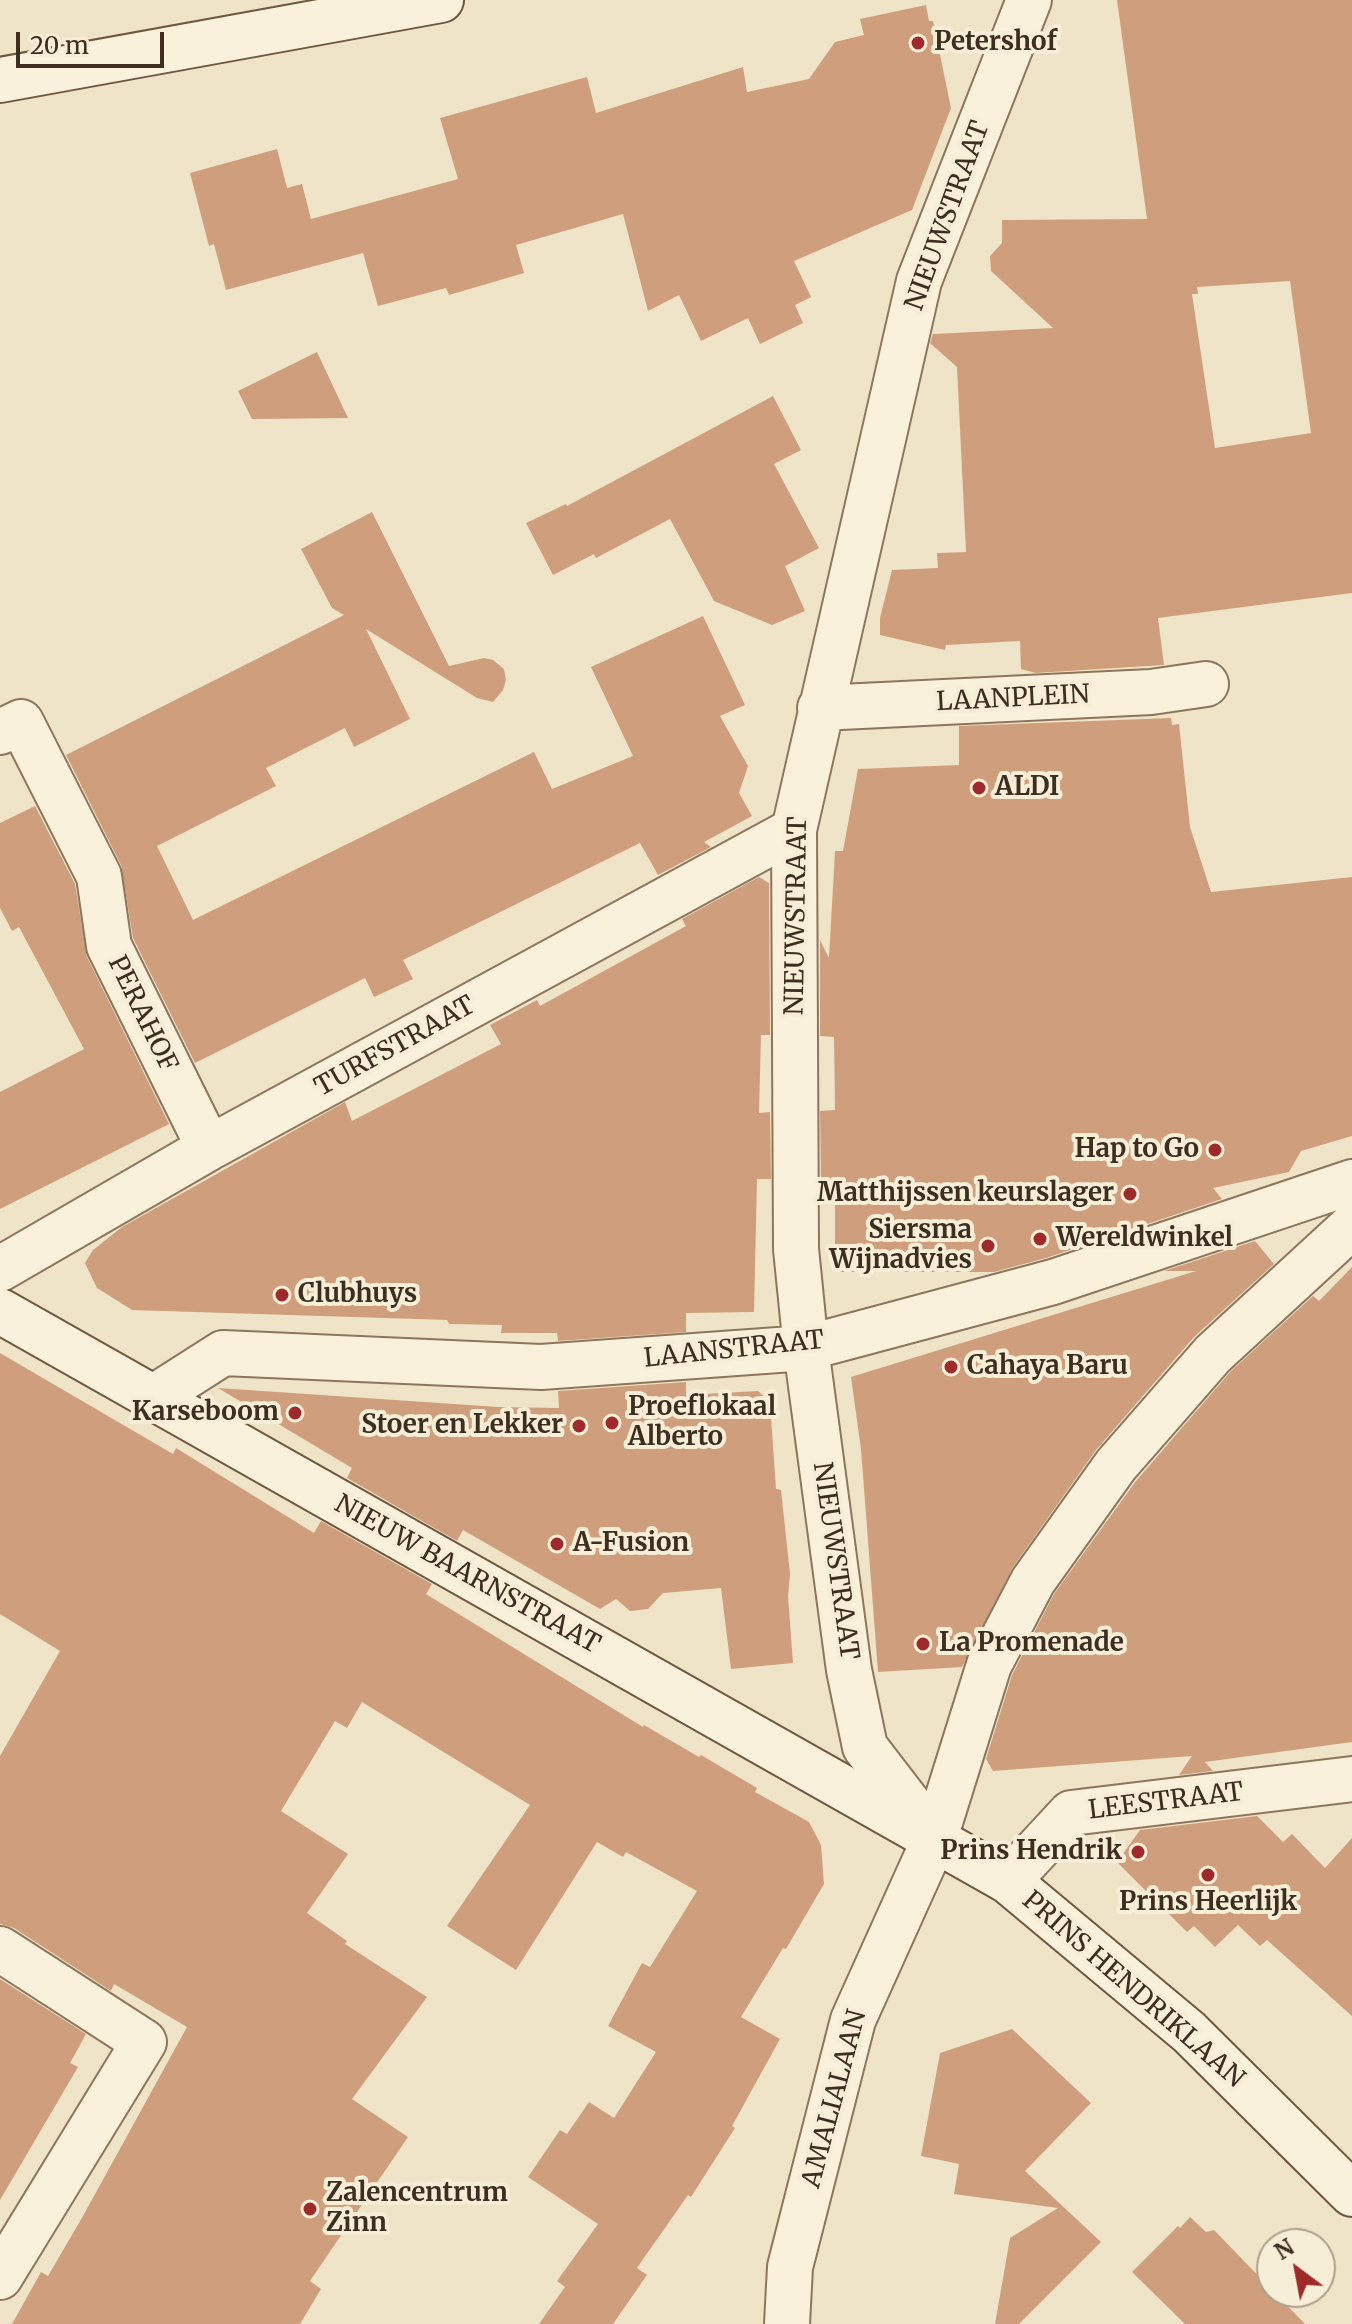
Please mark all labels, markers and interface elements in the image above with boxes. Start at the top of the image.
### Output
scale bar [20,16,168,66]
place label: Petershof [934,27,1057,59]
text: 20 m [30,30,89,61]
marker: Petershof [909,34,927,52]
street label: NIEUWSTRAAT [899,117,997,315]
street label: LAANPLEIN [936,679,1090,719]
place label: ALDI [995,772,1060,804]
marker: ALDI [970,779,988,797]
street label: NIEUWSTRAAT [780,816,814,1016]
street label: PERAHOF [101,951,183,1077]
street label: TURFSTRAAT [310,990,480,1104]
place label: Hap to Go [1074,1134,1199,1166]
marker: Hap to Go [1206,1141,1224,1159]
place label: Matthijssen keurslager [817,1178,1114,1210]
marker: Matthijssen keurslager [1121,1185,1139,1203]
place label: Siersma Wijnadvies [829,1215,972,1276]
place label: Wereldwinkel [1056,1223,1233,1255]
marker: Wereldwinkel [1031,1230,1049,1248]
marker: Siersma Wijnadvies [979,1237,997,1255]
place label: Clubhuys [298,1279,417,1311]
marker: Clubhuys [273,1286,291,1304]
street label: LAANSTRAAT [642,1325,826,1375]
place label: Cahaya Baru [967,1351,1128,1383]
marker: Cahaya Baru [942,1358,960,1376]
place label: Proeflokaal Alberto [628,1392,776,1454]
place label: Karseboom [132,1397,279,1429]
marker: Karseboom [286,1404,304,1422]
place label: Stoer en Lekker [361,1410,563,1442]
marker: Proeflokaal Alberto [603,1414,621,1432]
marker: Stoer en Lekker [570,1417,588,1435]
street label: NIEUWSTRAAT [806,1460,864,1662]
street label: NIEUW BAARNSTRAAT [329,1489,605,1661]
place label: A-Fusion [573,1528,689,1560]
marker: A-Fusion [548,1535,566,1553]
place label: La Promenade [939,1628,1124,1660]
marker: La Promenade [914,1635,932,1653]
street label: LEESTRAAT [1087,1777,1245,1827]
place label: Prins Hendrik [940,1836,1122,1868]
marker: Prins Hendrik [1129,1843,1147,1861]
marker: Prins Heerlijk [1199,1866,1217,1884]
street label: PRINS HENDRIKLAAN [1016,1885,1250,2095]
place label: Prins Heerlijk [1119,1887,1297,1919]
street label: AMALIALAAN [796,2007,874,2191]
place label: Zalencentrum Zinn [326,2178,508,2240]
marker: Zalencentrum Zinn [301,2200,319,2218]
north arrow [1256,2228,1336,2308]
text: N [1270,2233,1299,2266]

